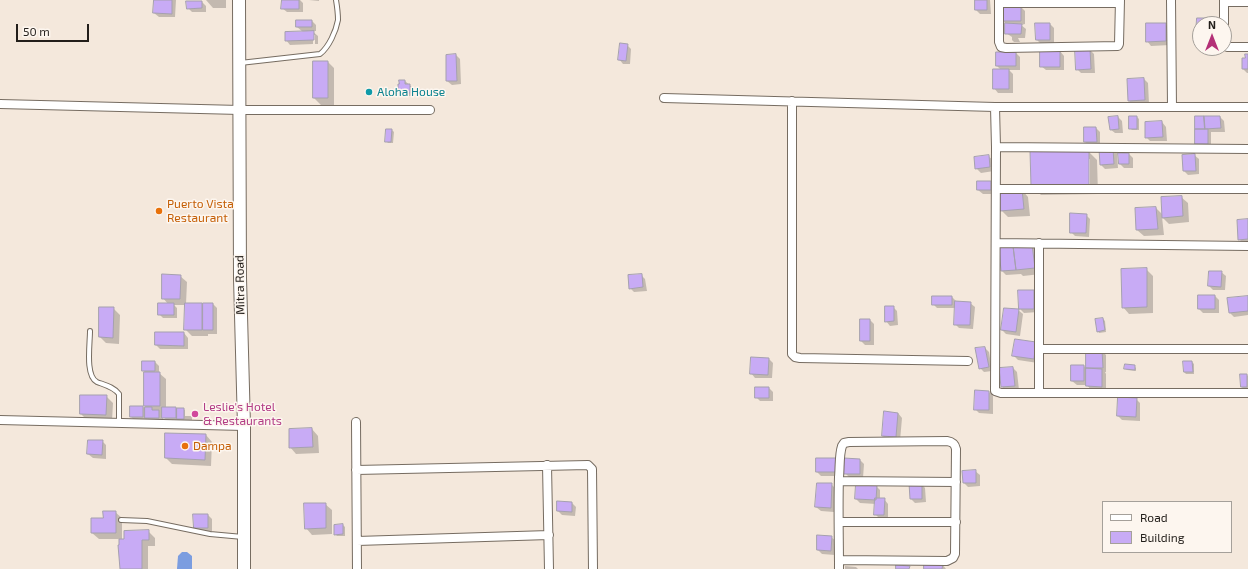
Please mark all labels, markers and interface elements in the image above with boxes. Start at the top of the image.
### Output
scale bar [18,16,91,42]
north arrow [1192,16,1232,56]
text: N [1208,18,1216,31]
text: 50 m [23,24,50,38]
place label: Aloha House [377,85,445,99]
marker: Aloha House [364,87,374,97]
place label: Puerto Vista Restaurant [167,197,234,225]
marker: Puerto Vista Restaurant [154,206,164,216]
street label: Mitra Road [232,255,248,315]
place label: Leslie's Hotel & Restaurants [203,400,282,428]
marker: Leslie's Hotel & Restaurants [190,409,200,419]
place label: Dampa [193,439,232,453]
marker: Dampa [180,441,190,451]
legend [1102,501,1232,553]
text: Road [1140,510,1168,524]
text: Building [1140,530,1184,544]

